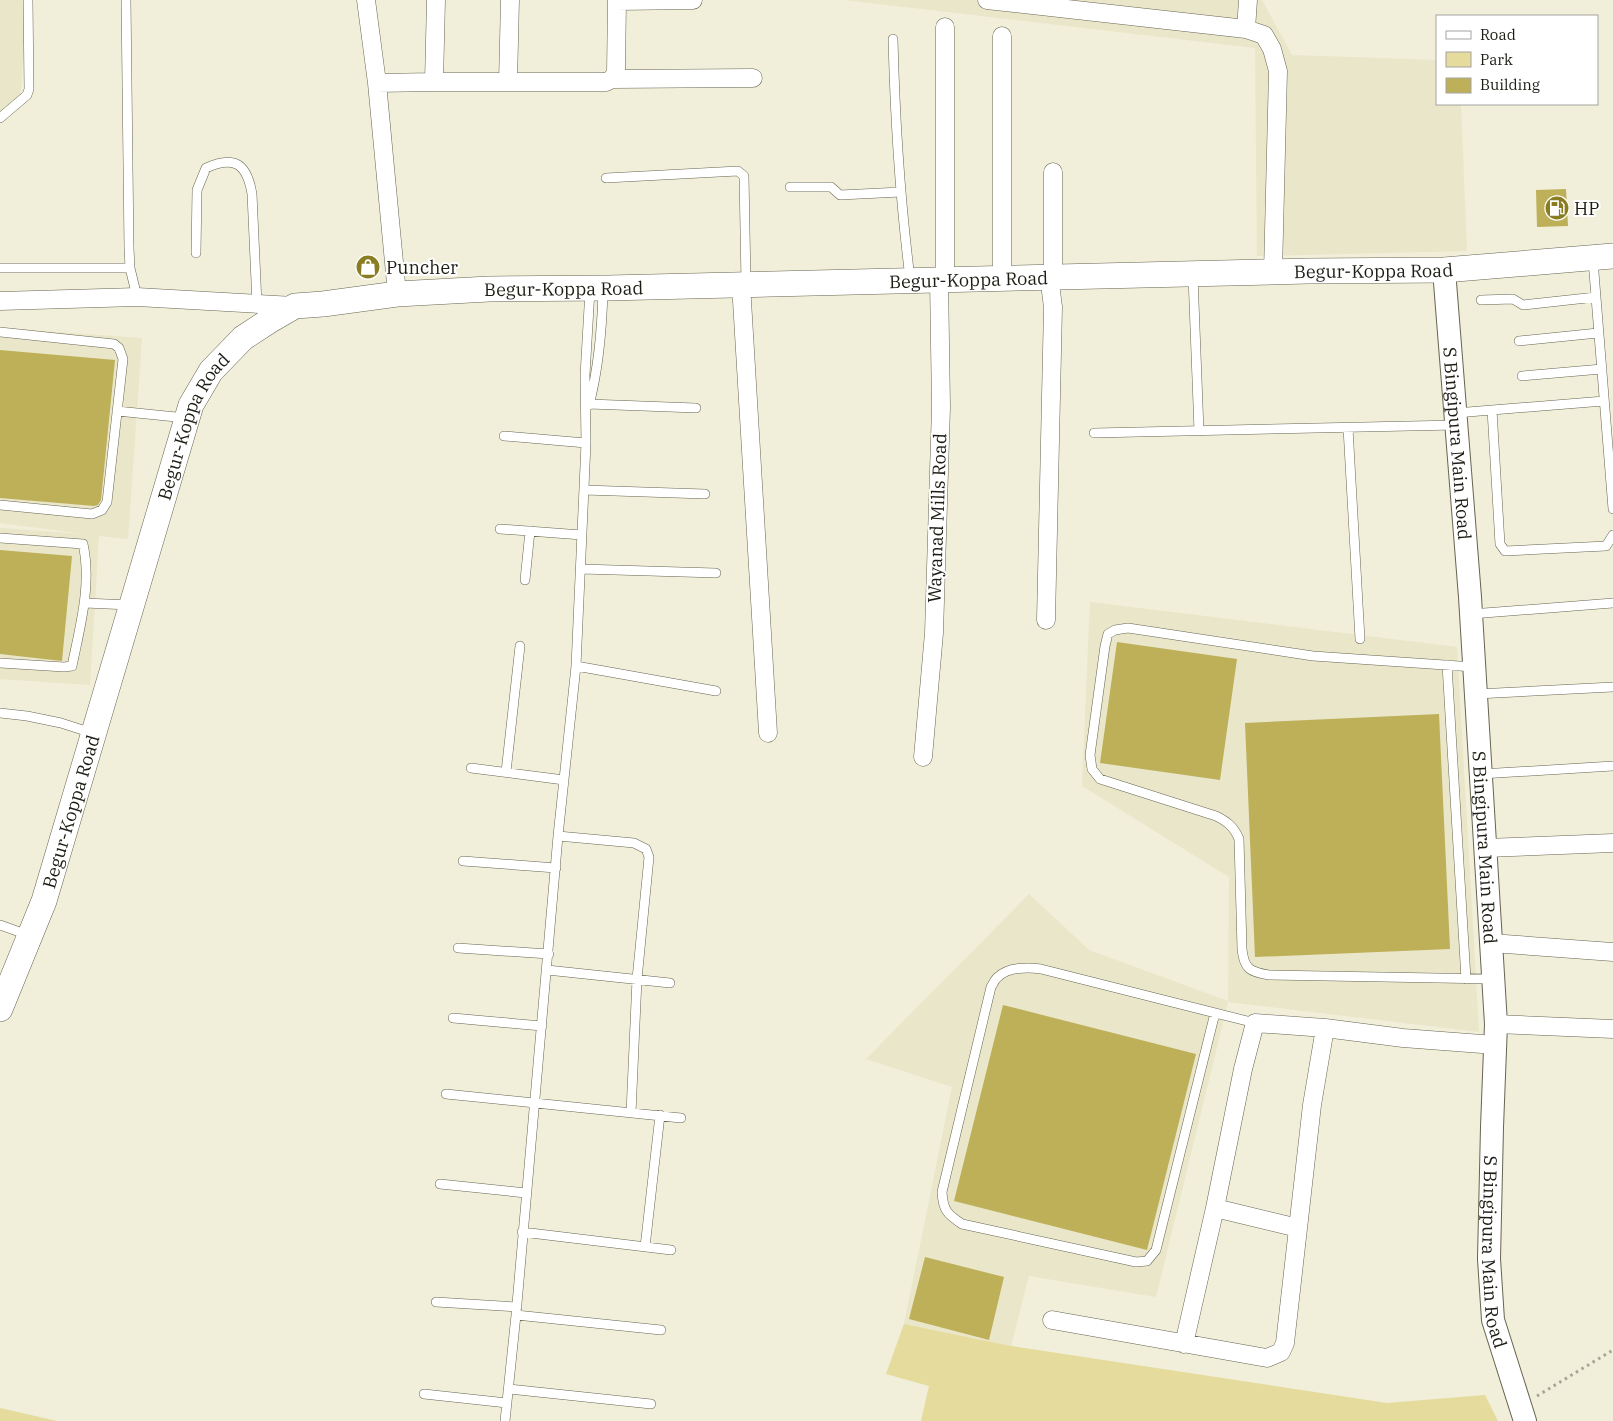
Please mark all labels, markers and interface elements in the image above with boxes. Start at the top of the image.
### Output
legend [1436,15,1598,105]
text: Road [1480,25,1516,44]
text: Park [1480,50,1513,69]
text: Building [1480,75,1540,94]
fuel station icon: HP [1544,195,1570,221]
place label: HP [1574,197,1599,220]
shop icon: Puncher [355,254,381,280]
place label: Puncher [386,256,458,279]
street label: Begur-Koppa Road [1294,258,1454,283]
street label: Begur-Koppa Road [889,266,1048,293]
street label: Begur-Koppa Road [484,276,644,301]
street label: S Bingipura Main Road [1439,346,1477,541]
street label: Begur-Koppa Road [152,348,234,503]
street label: Wayanad Mills Road [923,433,951,603]
street label: Begur-Koppa Road [37,732,104,891]
street label: S Bingipura Main Road [1468,750,1503,945]
street label: S Bingipura Main Road [1478,1155,1513,1351]

